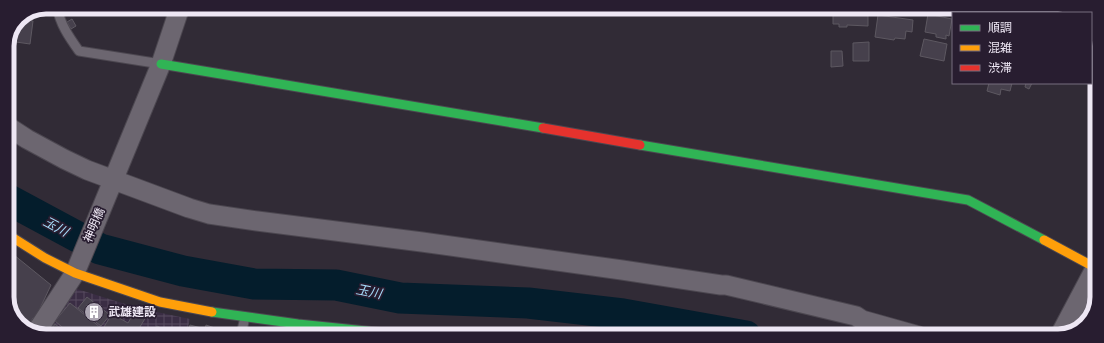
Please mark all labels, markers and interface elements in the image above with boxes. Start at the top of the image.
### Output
legend [952,12,1092,84]
text: 順調 [988,20,1012,35]
text: 混雑 [988,40,1012,55]
text: 渋滞 [988,60,1012,75]
street label: 神明橋 [80,205,107,244]
water label: 玉川 [40,213,73,241]
water label: 玉川 [355,281,385,303]
building icon: 武雄建設 [83,301,105,323]
place label: 武雄建設 [108,304,156,319]

